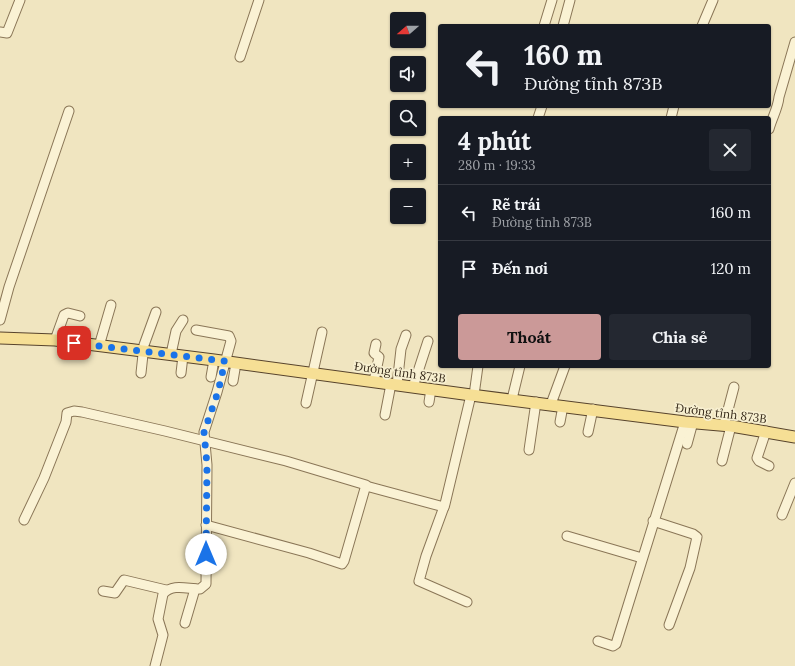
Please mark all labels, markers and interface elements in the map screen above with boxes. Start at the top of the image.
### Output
north arrow [390,12,426,48]
map controls [390,12,426,224]
text: 160 m [524,37,602,73]
icon: left [458,40,510,92]
button: sound [390,56,426,92]
text: Đường tỉnh 873B [524,72,662,95]
button: search [390,100,426,136]
text: 4 phút [458,126,531,157]
button: close [709,129,751,171]
button: + [390,144,426,180]
text: 280 m · 19:33 [458,157,535,174]
button: − [390,188,426,224]
text: Rẽ trái [492,195,540,214]
icon: left [458,202,480,224]
text: 160 m [710,203,751,222]
text: Đường tỉnh 873B [492,214,592,231]
icon: arrive [458,258,480,280]
text: Đến nơi [492,259,548,278]
text: 120 m [711,259,751,278]
button: Thoát [458,314,601,360]
button: Chia sẻ [609,314,751,360]
pin [57,326,91,360]
icon: arrive [63,332,85,354]
street label: Đường tỉnh 873B [353,358,447,386]
street label: Đường tỉnh 873B [674,400,768,426]
position arrow [185,533,227,575]

